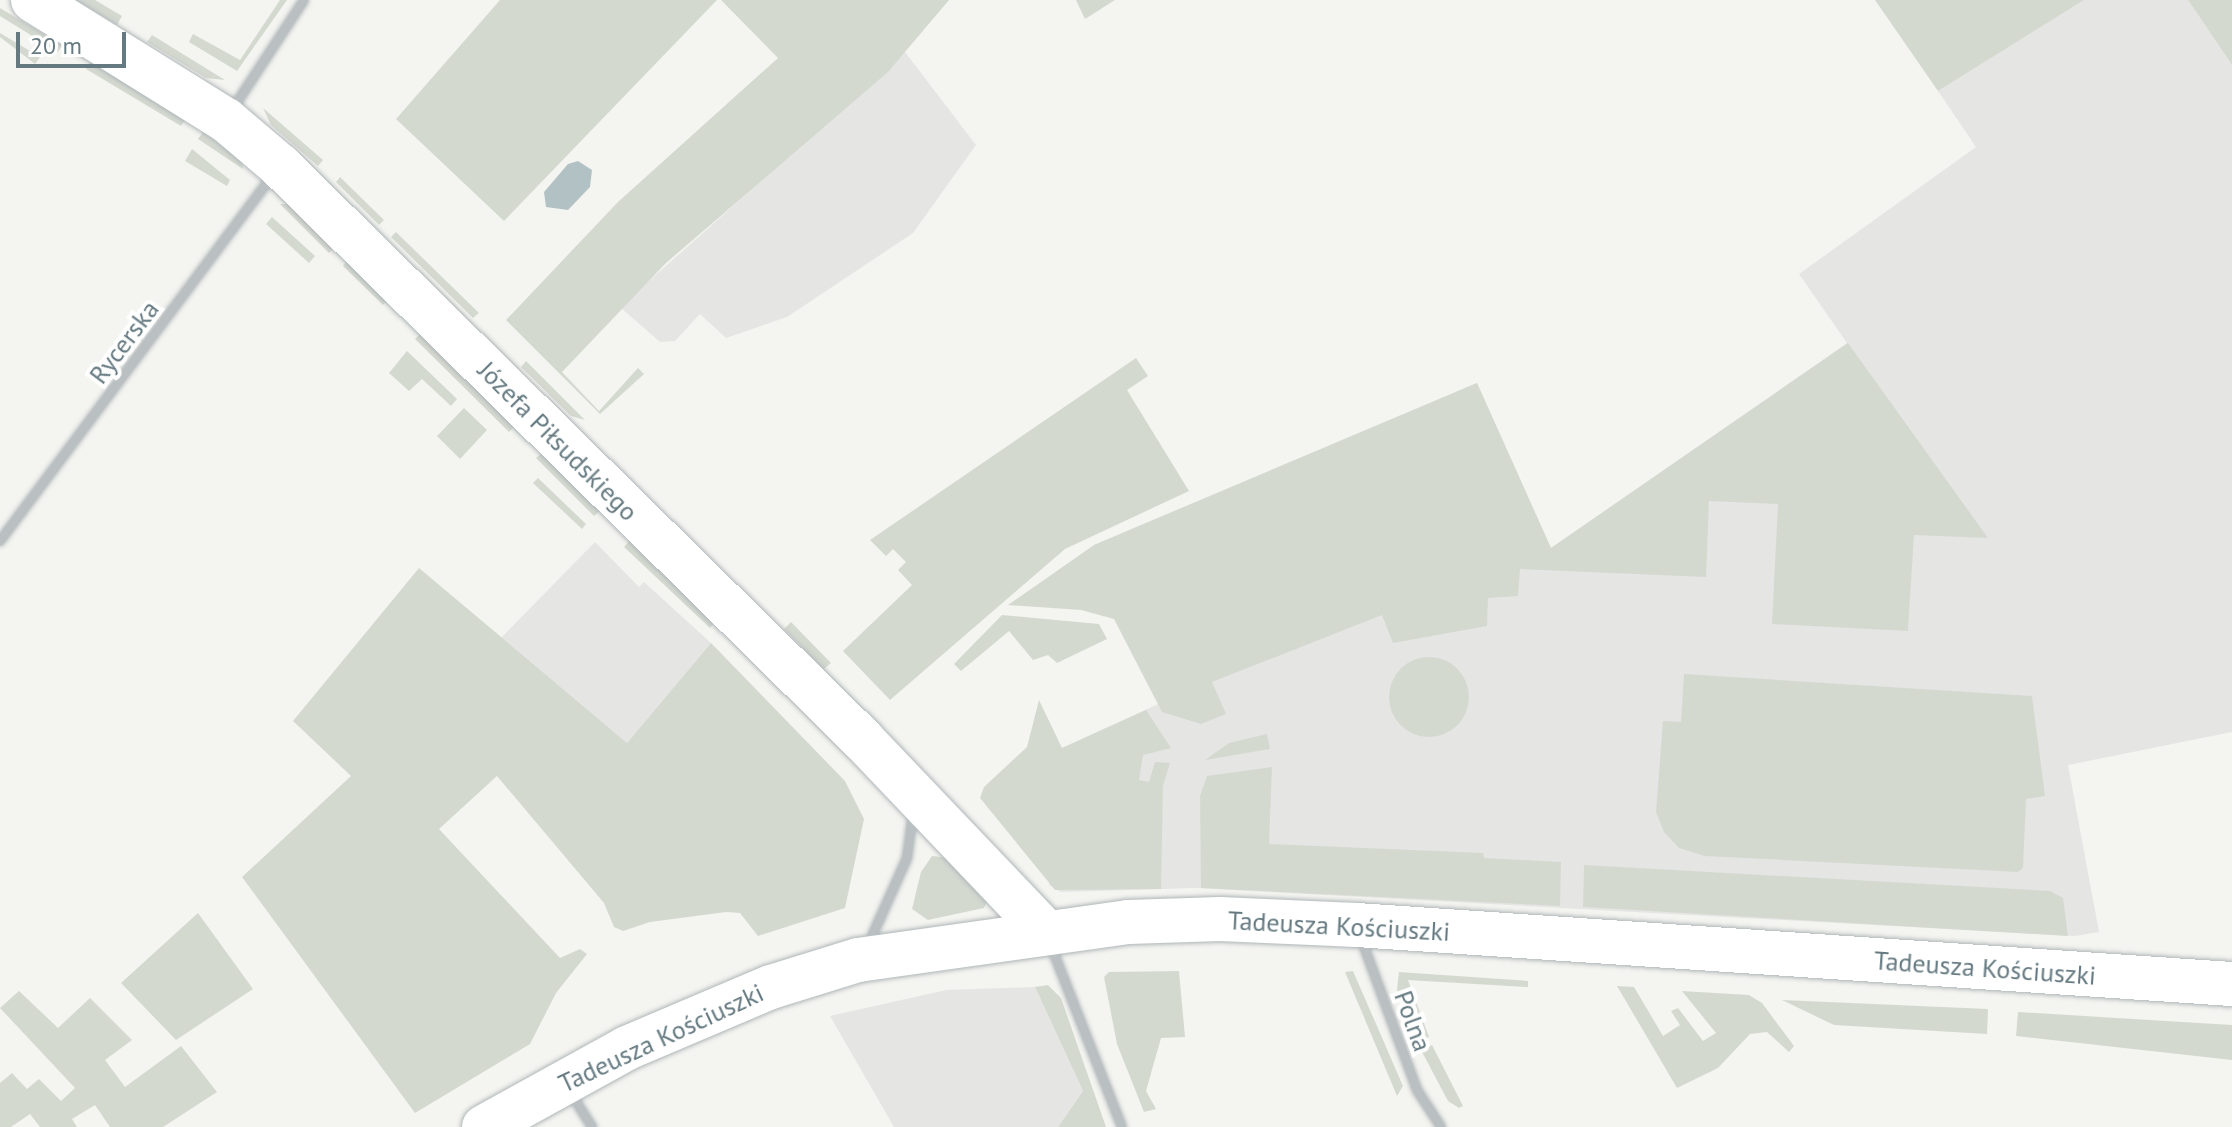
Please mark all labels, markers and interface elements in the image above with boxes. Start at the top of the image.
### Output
scale bar [20,16,130,66]
text: 20 m [30,30,82,61]
street label: Rycerska [83,294,165,390]
street label: Józefa Piłsudskiego [472,355,644,527]
street label: Tadeusza Kościuszki [1227,905,1451,947]
street label: Tadeusza Kościuszki [1873,945,2097,991]
street label: Tadeusza Kościuszki [554,977,768,1099]
street label: Polna [1388,986,1438,1056]

